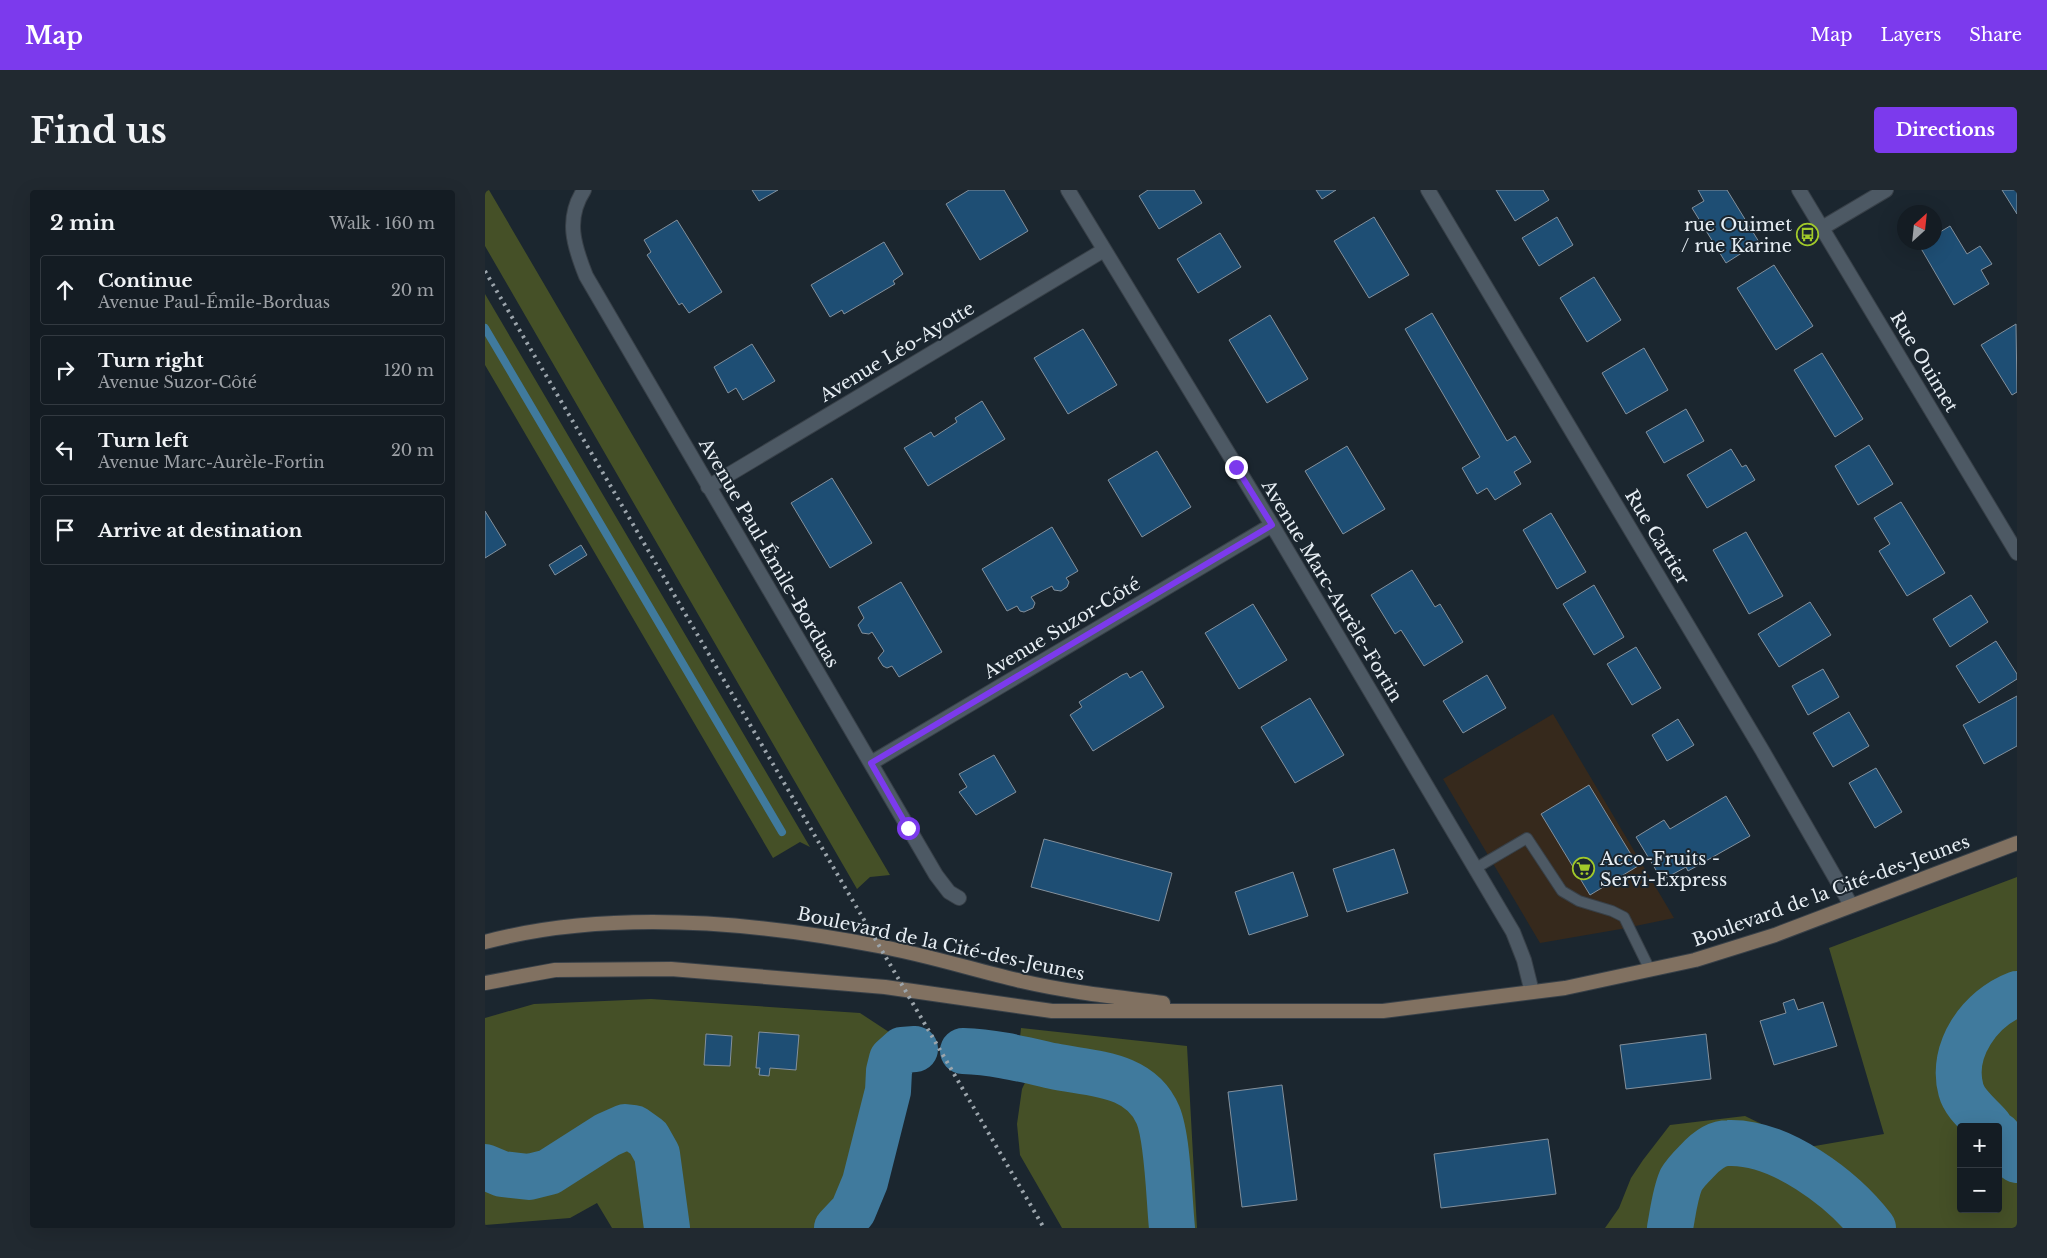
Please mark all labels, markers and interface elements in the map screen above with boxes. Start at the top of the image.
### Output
text: Map [25,21,83,50]
text: Map [1811,24,1852,46]
text: Layers [1880,24,1941,46]
text: Share [1969,24,2022,46]
button: Directions [1874,107,2017,153]
text: Find us [30,109,167,152]
north arrow [1897,205,1942,250]
text: 2 min [50,210,115,236]
text: Walk · 160 m [330,213,435,233]
place label: rue Ouimet / rue Karine [1681,214,1792,257]
bus stop icon: rue Ouimet / rue Karine [1796,223,1820,247]
text: Continue [98,269,193,292]
icon: ahead [51,276,79,304]
text: 20 m [391,280,434,300]
text: Avenue Paul-Émile-Borduas [98,292,330,312]
street label: Avenue Léo-Ayotte [815,297,978,407]
street label: Rue Ouimet [1885,308,1963,416]
text: Turn right [98,349,204,372]
icon: right [51,356,79,384]
text: 120 m [384,360,434,380]
text: Avenue Suzor-Côté [98,372,257,392]
text: Turn left [98,429,189,452]
street label: Avenue Paul-Émile-Borduas [694,433,845,672]
icon: left [51,436,79,464]
text: 20 m [391,440,434,460]
text: Avenue Marc-Aurèle-Fortin [98,452,325,472]
route end [1225,456,1248,479]
street label: Avenue Marc-Aurèle-Fortin [1256,475,1407,706]
street label: Rue Cartier [1620,486,1694,589]
icon: arrive [51,516,79,544]
text: Arrive at destination [98,519,302,542]
street label: Avenue Suzor-Côté [979,573,1144,684]
route start [897,817,920,840]
street label: Boulevard de la Cité-des-Jeunes [1689,830,1973,952]
place label: Acco-Fruits - Servi-Express [1599,848,1727,891]
supermarket icon: Acco-Fruits - Servi-Express [1572,857,1596,881]
street label: Boulevard de la Cité-des-Jeunes [795,903,1087,985]
map controls [1957,1123,2002,1213]
button: + [1957,1123,2002,1168]
button: − [1957,1168,2002,1213]

